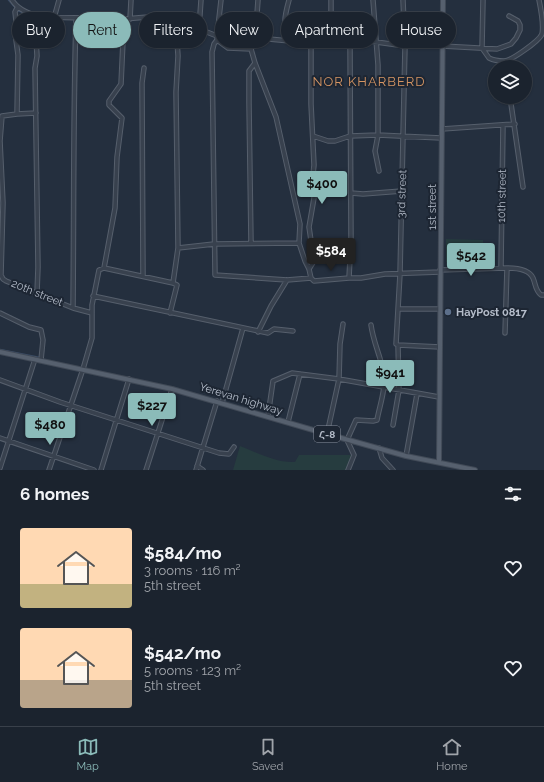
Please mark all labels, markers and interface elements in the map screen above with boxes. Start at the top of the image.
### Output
chip: Buy [12,12,65,48]
chip: Rent [73,12,131,48]
chip: Filters [139,12,207,48]
chip: New [215,12,273,48]
chip: Apartment [281,12,378,48]
chip: House [386,12,456,48]
map controls [488,60,532,104]
button: layers [488,60,532,104]
district label: NOR KHARBERD [312,74,426,89]
street label: 3rd street [395,169,409,218]
street label: 10th street [495,169,509,223]
pin: $400 [298,171,346,205]
text: $400 [306,176,338,191]
street label: 1st street [426,184,439,230]
pin: $584 [307,238,355,272]
text: $584 [316,243,346,258]
pin: $542 [447,243,495,277]
text: $542 [456,248,486,263]
street label: 20th street [9,277,65,309]
place label: HayPost 0817 [456,306,528,319]
marker: HayPost 0817 [443,307,453,317]
pin: $941 [366,360,414,394]
text: $941 [375,365,405,380]
street label: Yerevan highway [198,380,284,418]
pin: $227 [128,393,176,427]
text: $227 [137,398,167,413]
pin: $480 [26,412,74,446]
text: $480 [34,417,66,432]
road number: Հ-8 [314,426,340,442]
icon: filters [502,483,524,505]
text: 6 homes [20,484,89,504]
text: $584/mo [144,543,222,563]
icon: home [52,544,100,592]
icon: heart [502,557,524,579]
text: 3 rooms · 116 m² [144,563,241,578]
text: 5th street [144,578,201,593]
text: $542/mo [144,643,221,663]
icon: home [52,644,100,692]
icon: heart [502,657,524,679]
text: 5 rooms · 123 m² [144,663,241,678]
text: 5th street [144,678,201,693]
tab: Map [77,736,99,773]
tab: Saved [252,736,283,773]
tab: Home [436,736,467,773]

